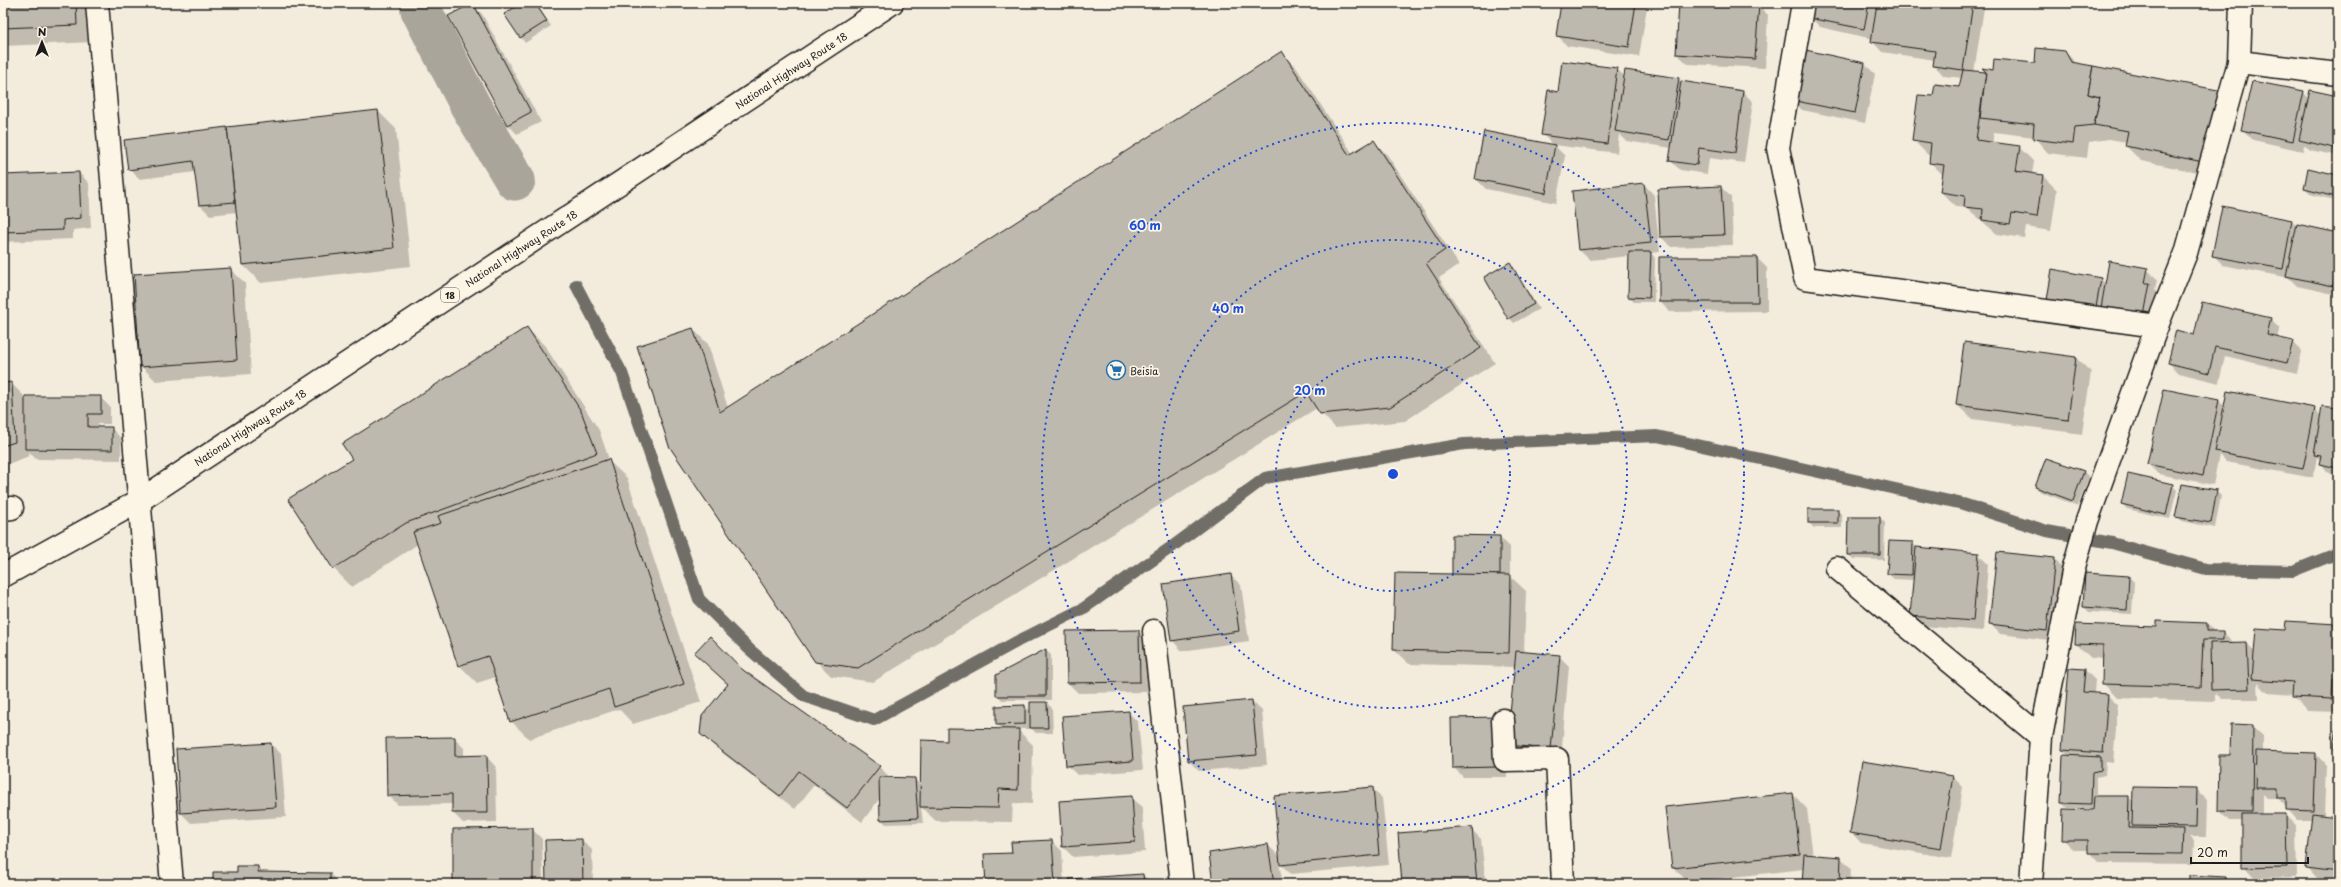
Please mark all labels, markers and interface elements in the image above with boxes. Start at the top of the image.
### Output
north arrow [22,22,62,62]
text: N [38,23,47,40]
street label: National Highway Route 18 [732,28,851,113]
street label: National Highway Route 18 [462,206,581,291]
text: 60 m [1129,216,1161,234]
road number: 18 [441,288,459,302]
text: 40 m [1212,299,1244,317]
supermarket icon: Beisia [1105,359,1127,381]
place label: Beisia [1130,363,1159,378]
text: 20 m [1294,381,1326,399]
street label: National Highway Route 18 [191,385,310,470]
centre of rings [1386,467,1400,481]
scale bar [2191,839,2308,865]
text: 20 m [2197,843,2228,861]

